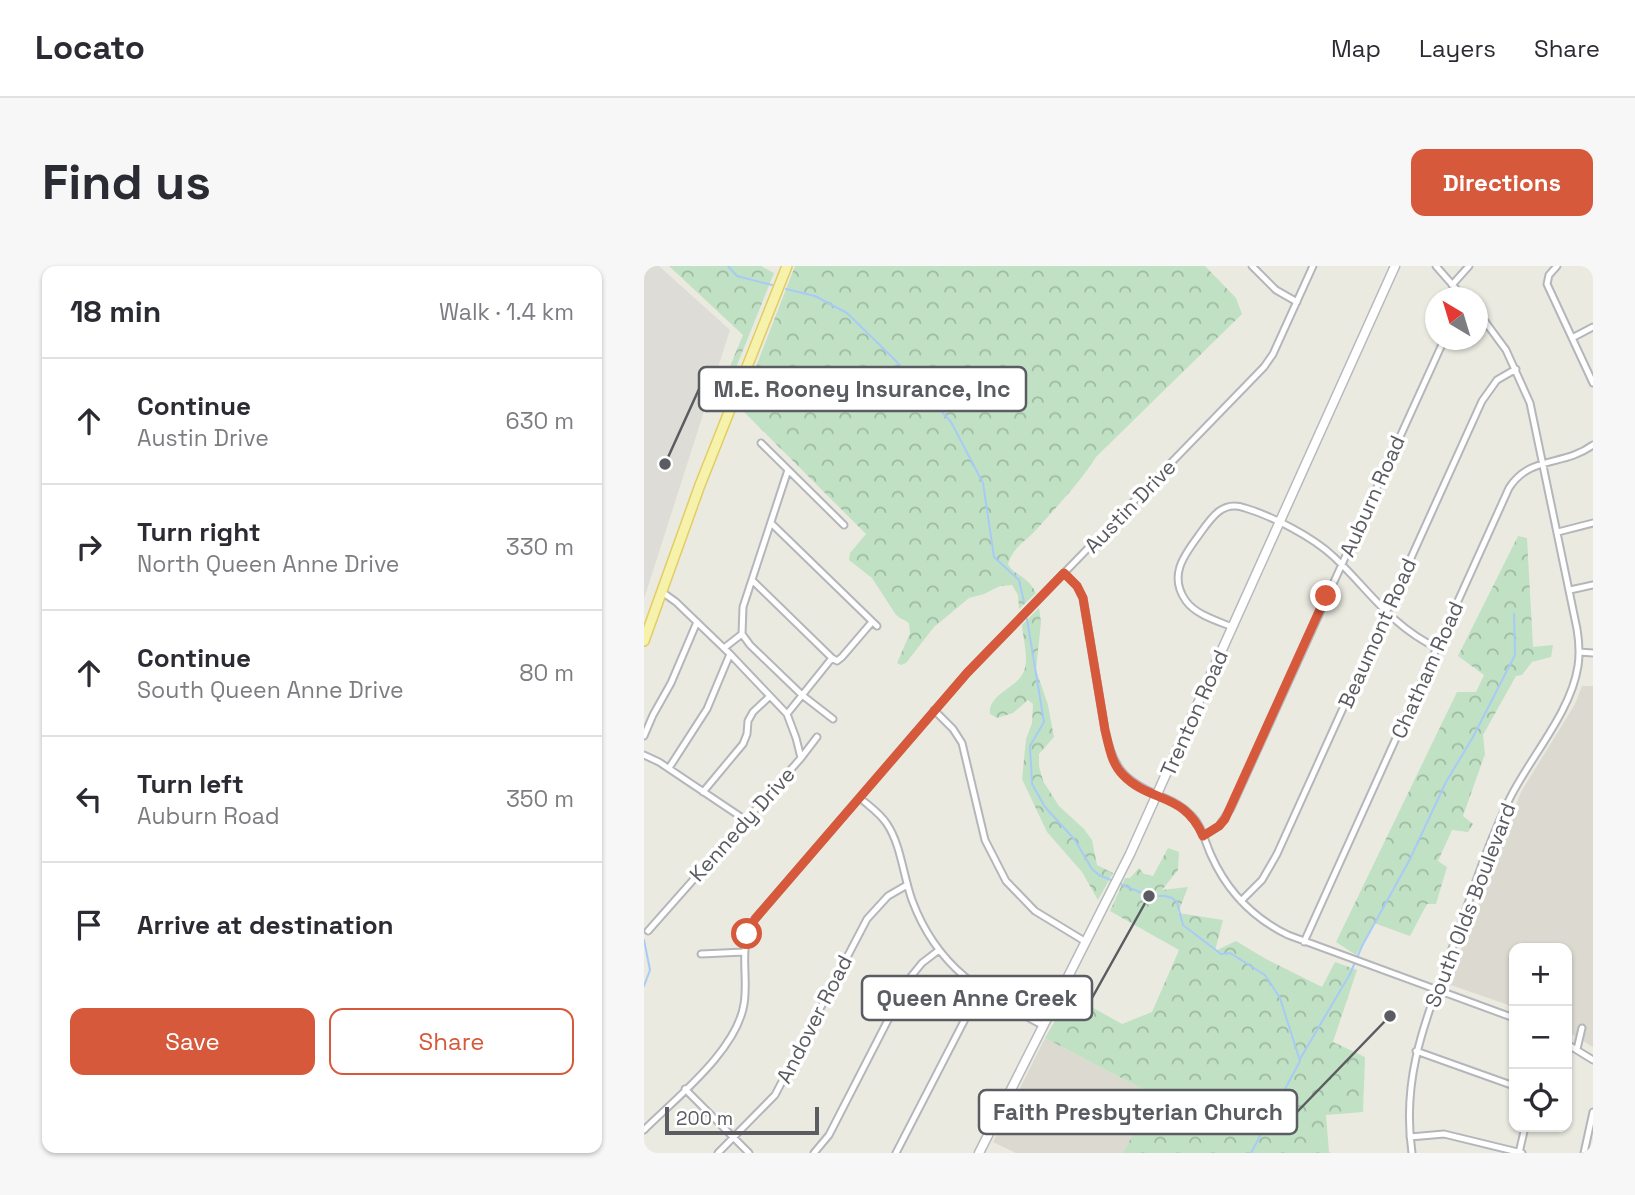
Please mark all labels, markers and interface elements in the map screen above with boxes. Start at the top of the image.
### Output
text: Locato [35,27,145,69]
text: Map [1331,33,1381,64]
text: Layers [1419,33,1496,64]
text: Share [1534,33,1600,64]
button: Directions [1411,149,1593,216]
text: Find us [42,151,211,213]
north arrow [1425,287,1488,350]
text: 18 min [70,292,161,331]
text: Walk · 1.4 km [439,297,574,327]
callout: M.E. Rooney Insurance, Inc [699,367,1026,411]
text: M.E. Rooney Insurance, Inc [713,374,1011,404]
text: Continue [137,389,251,423]
icon: ahead [70,402,108,440]
text: 630 m [506,406,574,436]
text: Austin Drive [137,423,269,453]
street label: Auburn Road [1333,431,1411,561]
street label: Austin Drive [1079,453,1181,559]
text: Turn right [137,515,261,549]
icon: right [70,528,108,566]
text: 330 m [506,532,574,562]
text: North Queen Anne Drive [137,549,399,579]
street label: Beaumont Road [1332,554,1422,712]
route end [1310,580,1341,611]
street label: Chatham Road [1385,597,1469,743]
text: Continue [137,641,251,675]
street label: Trenton Road [1154,646,1234,780]
icon: ahead [70,654,108,692]
text: 80 m [519,658,574,688]
text: South Queen Anne Drive [137,675,404,705]
street label: Kennedy Drive [683,761,801,887]
text: Turn left [137,767,244,801]
icon: left [70,780,108,818]
text: 350 m [506,784,574,814]
street label: South Olds Boulevard [1419,799,1521,1011]
text: Auburn Road [137,801,280,831]
icon: arrive [70,906,108,944]
text: Arrive at destination [137,908,394,942]
route start [731,918,762,949]
map controls [1509,943,1572,1132]
button: + [1509,943,1572,1006]
street label: Andover Road [770,950,858,1088]
callout: Queen Anne Creek [862,976,1092,1020]
text: Queen Anne Creek [876,983,1078,1013]
button: − [1509,1006,1572,1069]
button: Save [70,1008,315,1075]
button: Share [329,1008,574,1075]
button: locate [1509,1069,1572,1132]
callout: Faith Presbyterian Church [979,1090,1297,1134]
text: Faith Presbyterian Church [993,1097,1283,1127]
scale bar [665,1104,819,1136]
text: 200 m [676,1106,733,1131]

